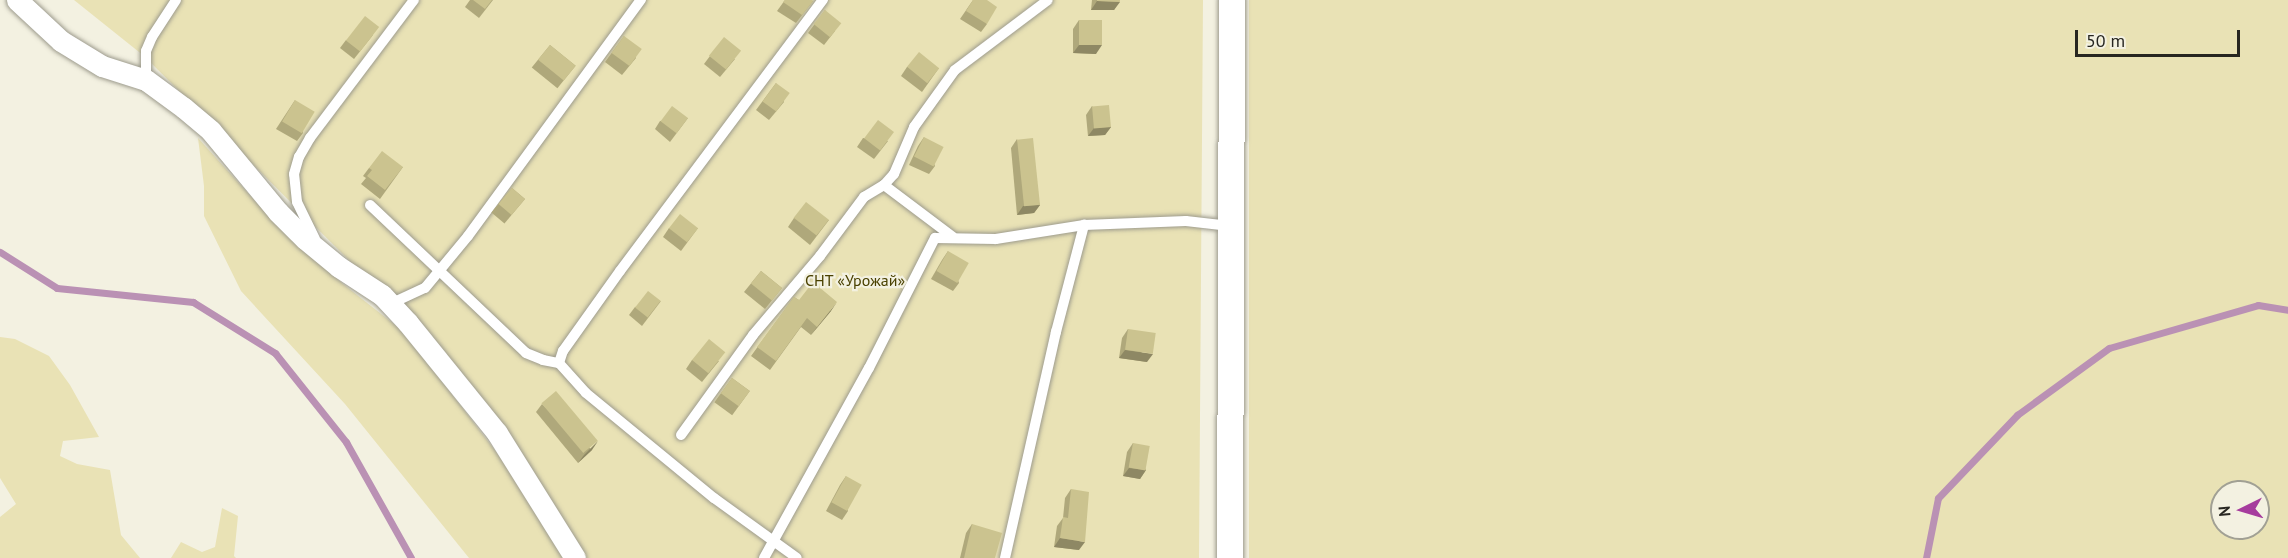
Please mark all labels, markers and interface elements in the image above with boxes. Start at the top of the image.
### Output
scale bar [2078,18,2243,56]
text: 50 m [2086,29,2125,52]
park label: СНТ «Урожай» [805,270,905,290]
north arrow [2210,480,2270,540]
text: N [2214,505,2234,518]

